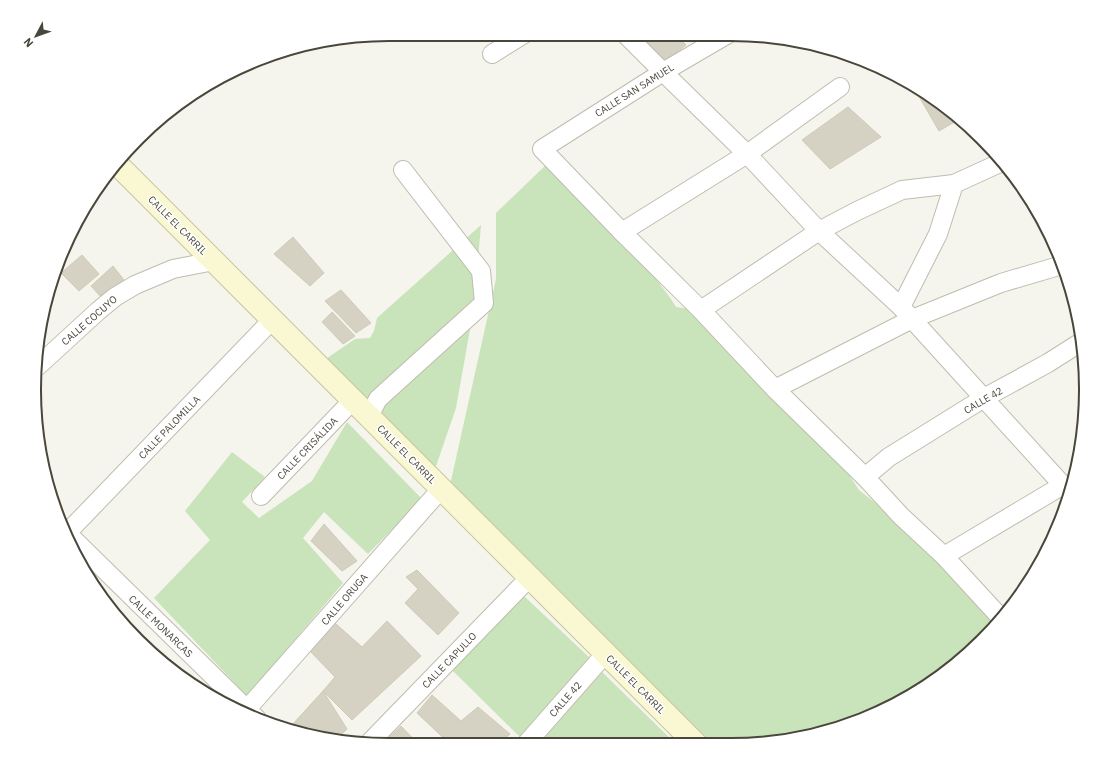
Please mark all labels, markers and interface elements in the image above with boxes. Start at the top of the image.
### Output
north arrow [16,16,56,56]
text: N [21,35,36,50]
street label: CALLE SAN SAMUEL [592,61,676,120]
street label: CALLE EL CARRIL [145,193,210,258]
street label: CALLE COCUYO [59,293,120,348]
street label: CALLE 42 [961,384,1005,417]
street label: CALLE PALOMILLA [136,392,203,462]
street label: CALLE CRISÁLIDA [274,414,341,482]
street label: CALLE EL CARRIL [374,422,439,487]
street label: CALLE ORUGA [318,570,371,628]
street label: CALLE MONARCAS [126,592,196,660]
street label: CALLE CAPULLO [419,630,479,691]
street label: CALLE EL CARRIL [603,652,668,717]
street label: CALLE 42 [546,679,584,720]

